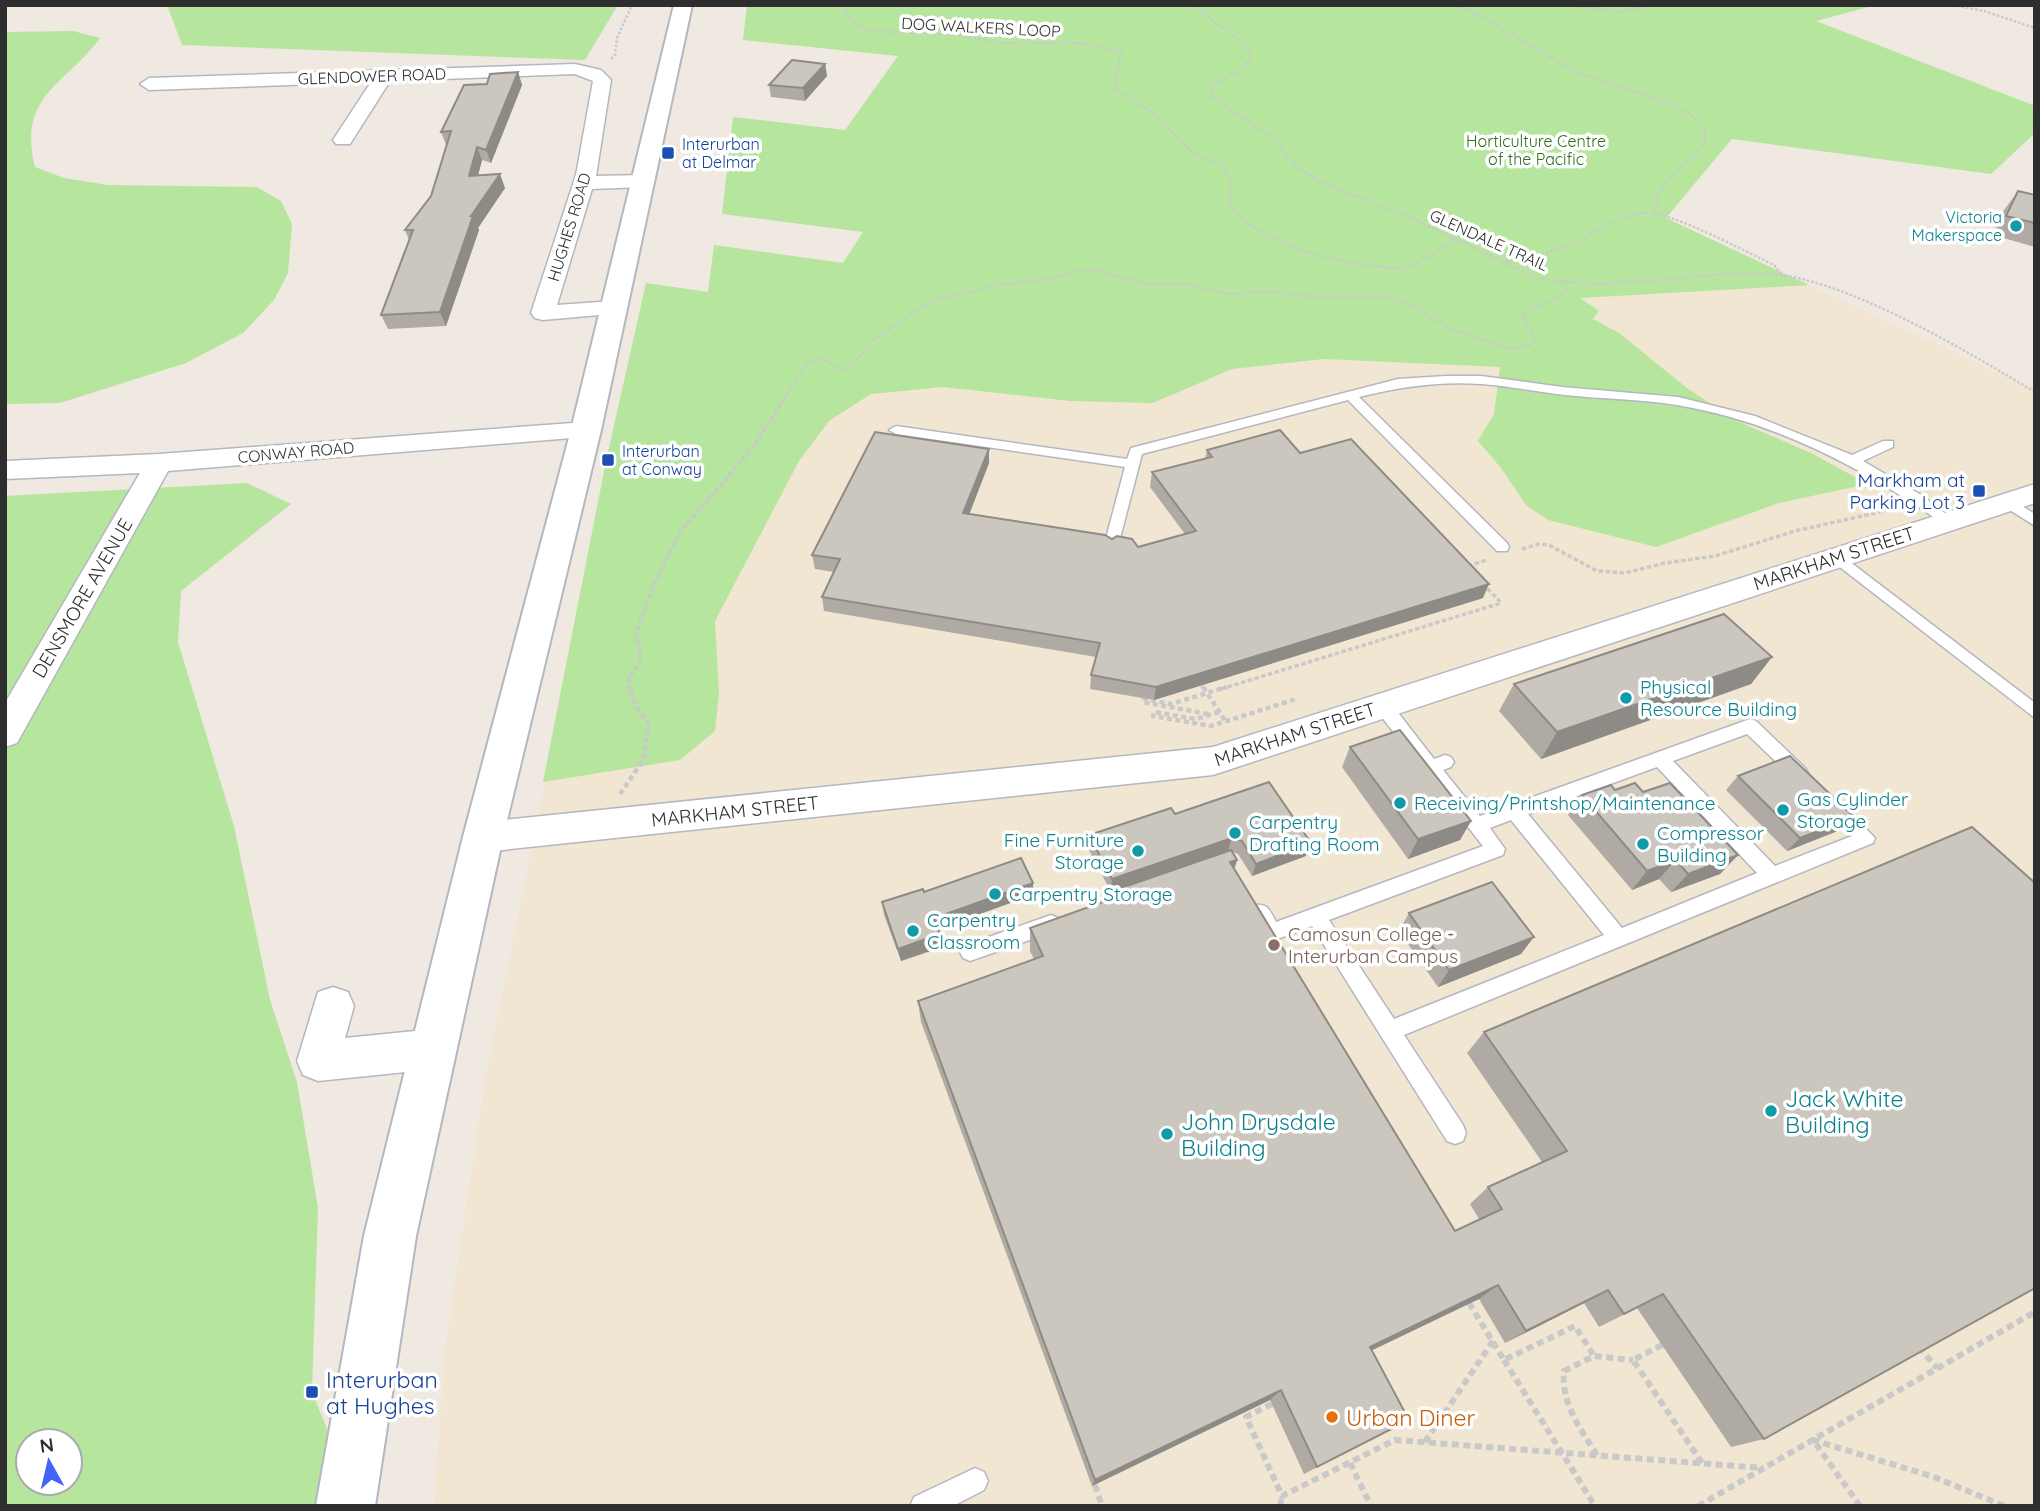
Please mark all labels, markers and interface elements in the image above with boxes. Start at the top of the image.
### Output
street label: DOG WALKERS LOOP [901,13,1061,41]
street label: GLENDOWER ROAD [298,63,446,89]
park label: Horticulture Centre of the Pacific [1466,131,1606,169]
place label: Interurban at Delmar [682,134,760,172]
marker: Interurban at Delmar [660,145,676,161]
street label: HUGHES ROAD [543,170,595,284]
street label: GLENDALE TRAIL [1427,205,1552,275]
place label: Victoria Makerspace [1911,207,2002,245]
marker: Victoria Makerspace [2008,218,2024,234]
street label: CONWAY ROAD [237,437,355,467]
place label: Interurban at Conway [622,441,702,479]
marker: Interurban at Conway [600,452,616,468]
place label: Markham at Parking Lot 3 [1850,468,1965,514]
marker: Markham at Parking Lot 3 [1971,483,1987,499]
street label: DENSMORE AVENUE [27,514,137,682]
street label: MARKHAM STREET [1750,521,1918,595]
place label: Physical Resource Building [1640,675,1797,721]
marker: Physical Resource Building [1618,690,1634,706]
street label: MARKHAM STREET [1211,697,1379,771]
place label: Gas Cylinder Storage [1797,787,1909,833]
street label: MARKHAM STREET [650,790,820,832]
place label: Receiving/Printshop/Maintenance [1414,791,1715,815]
marker: Receiving/Printshop/Maintenance [1392,795,1408,811]
marker: Gas Cylinder Storage [1775,802,1791,818]
place label: Carpentry Drafting Room [1249,810,1380,856]
place label: Compressor Building [1657,821,1765,867]
marker: Carpentry Drafting Room [1227,825,1243,841]
place label: Fine Furniture Storage [1004,828,1124,874]
marker: Compressor Building [1635,836,1651,852]
marker: Fine Furniture Storage [1130,843,1146,859]
place label: Carpentry Storage [1009,882,1173,906]
marker: Carpentry Storage [987,886,1003,902]
place label: Carpentry Classroom [927,908,1020,954]
place label: Camosun College - Interurban Campus [1288,922,1458,968]
marker: Carpentry Classroom [905,923,921,939]
marker: Camosun College - Interurban Campus [1266,937,1282,953]
place label: Jack White Building [1785,1084,1903,1139]
marker: Jack White Building [1763,1103,1779,1119]
place label: John Drysdale Building [1181,1107,1336,1162]
marker: John Drysdale Building [1159,1126,1175,1142]
place label: Interurban at Hughes [326,1365,438,1420]
marker: Interurban at Hughes [304,1384,320,1400]
place label: Urban Diner [1346,1403,1475,1432]
marker: Urban Diner [1324,1409,1340,1425]
north arrow [14,1427,84,1497]
text: N [38,1432,55,1458]

